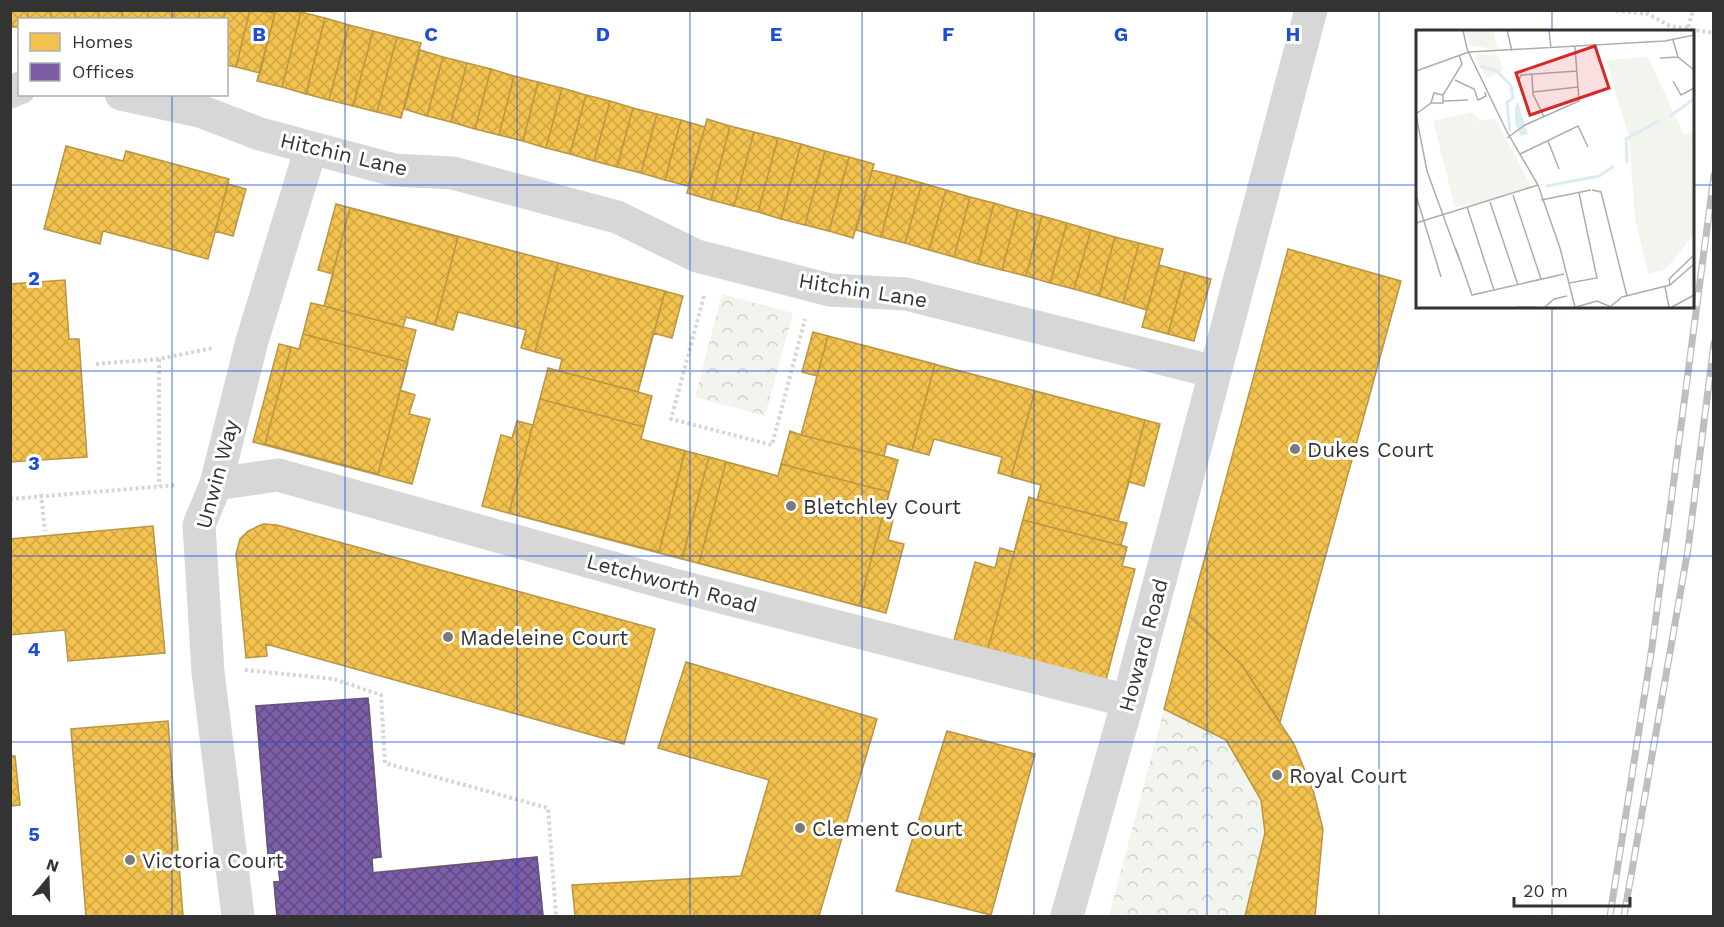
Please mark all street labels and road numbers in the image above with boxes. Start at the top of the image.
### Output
street label: Hitchin Lane [278,127,410,181]
street label: Hitchin Lane [797,267,929,313]
street label: Unwin Way [190,417,244,531]
street label: Letchworth Road [584,548,760,618]
street label: Howard Road [1113,576,1173,714]

